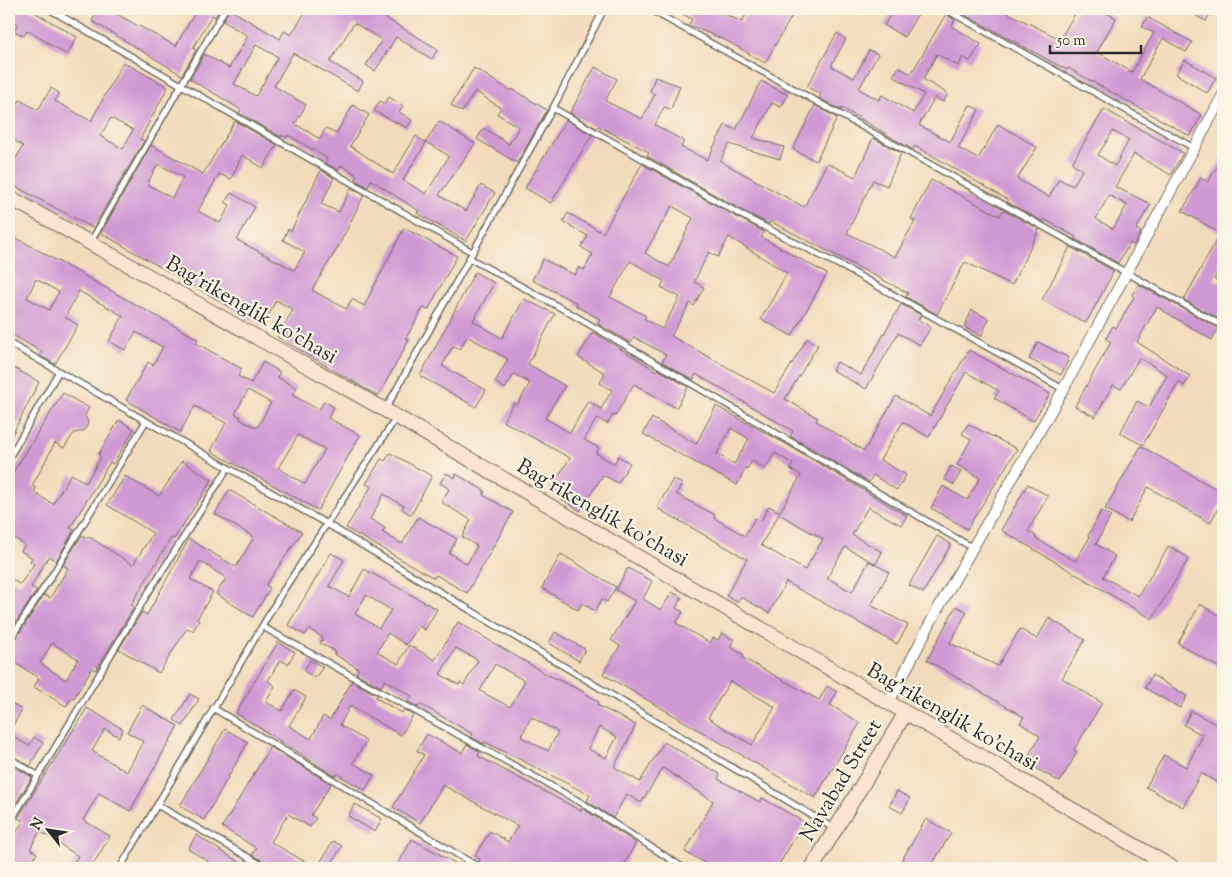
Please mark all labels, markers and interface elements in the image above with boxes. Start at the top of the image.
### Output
scale bar [1050,22,1141,54]
text: 50 m [1056,31,1086,52]
street label: Bag'rikenglik ko'chasi [160,250,342,372]
street label: Bag'rikenglik ko'chasi [511,453,693,575]
street label: Bag'rikenglik ko'chasi [861,657,1043,779]
street label: Navabad Street [794,714,890,848]
north arrow [22,804,72,854]
text: N [27,815,50,834]

